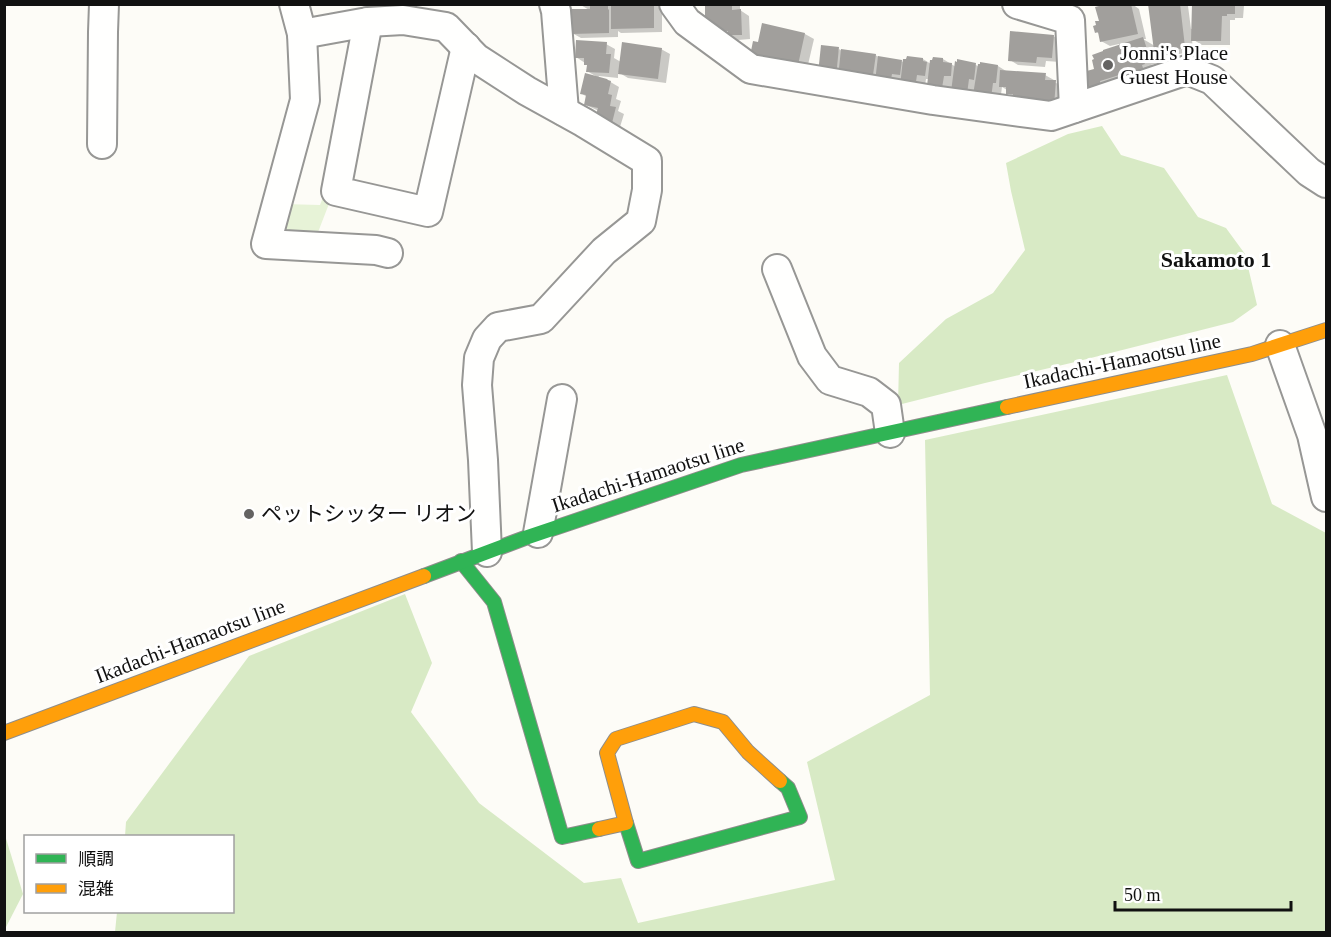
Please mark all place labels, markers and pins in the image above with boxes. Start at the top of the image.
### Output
place label: Jonni's Place Guest House [1120,41,1228,89]
marker: Jonni's Place Guest House [1101,58,1115,72]
place label: ペットシッター リオン [261,502,476,526]
marker: ペットシッター リオン [242,507,256,521]

